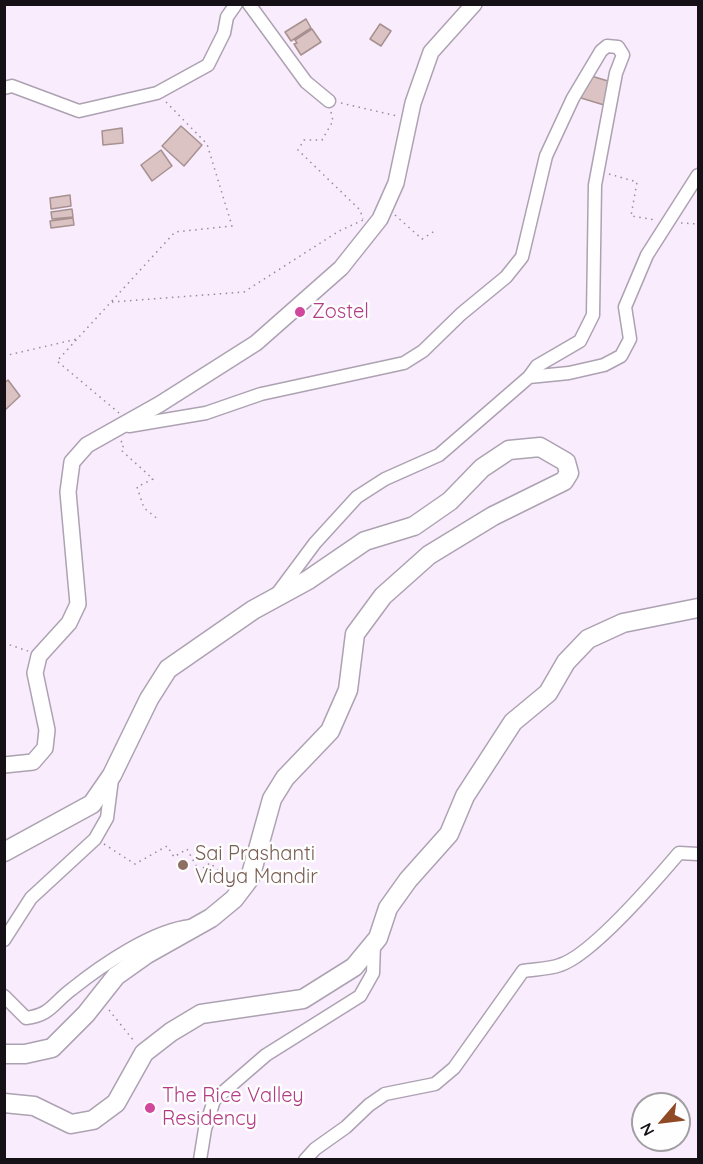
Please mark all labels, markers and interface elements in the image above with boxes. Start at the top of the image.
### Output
place label: Zostel [312,300,369,324]
marker: Zostel [293,305,307,319]
place label: Sai Prashanti Vidya Mandir [195,842,318,889]
marker: Sai Prashanti Vidya Mandir [176,858,190,872]
place label: The Rice Valley Residency [162,1084,304,1131]
north arrow [631,1092,691,1152]
marker: The Rice Valley Residency [143,1101,157,1115]
text: N [635,1120,658,1139]

